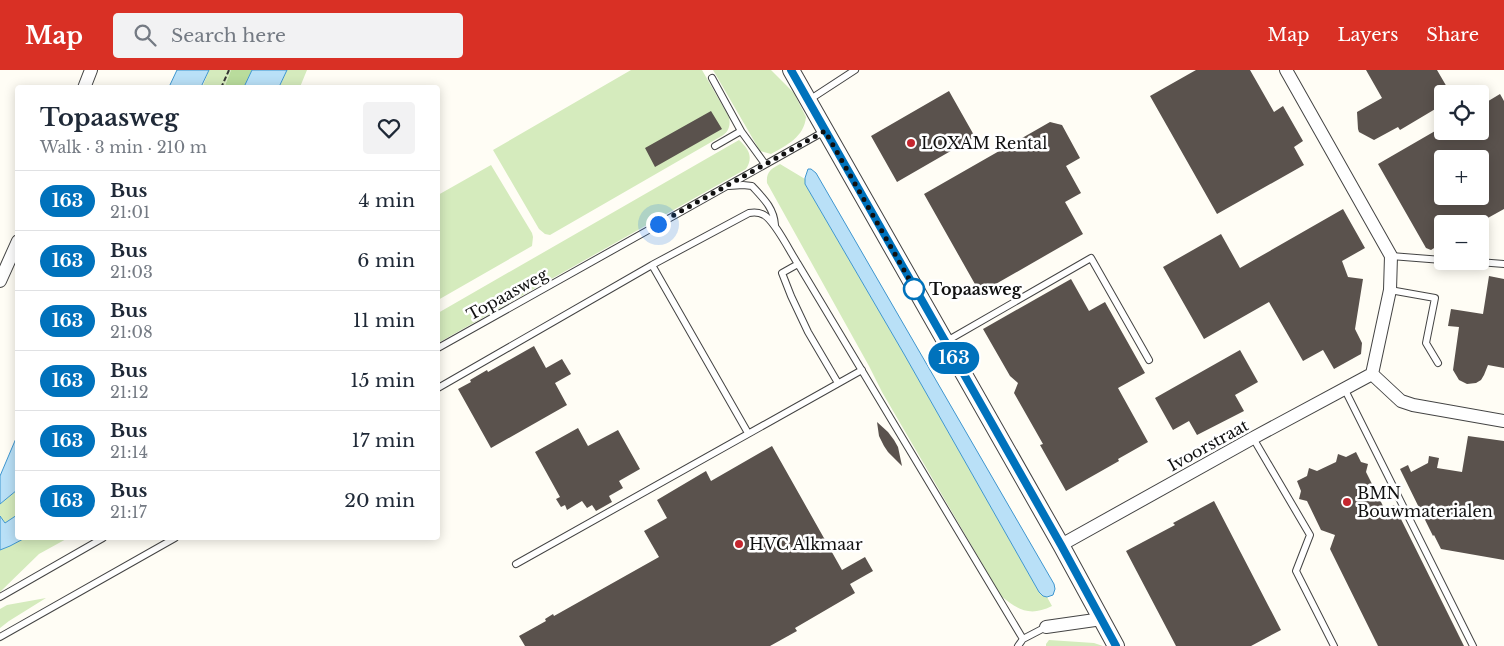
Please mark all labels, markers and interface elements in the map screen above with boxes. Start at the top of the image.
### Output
search box [113,13,463,58]
text: Map [25,21,83,50]
icon: search [131,21,159,49]
text: Search here [171,24,286,47]
text: Map [1268,24,1309,46]
text: Layers [1337,24,1398,46]
text: Share [1426,24,1479,46]
map controls [1434,85,1489,270]
button: locate [1434,85,1489,140]
button: heart [363,102,415,154]
text: Topaasweg [40,103,179,132]
place label: LOXAM Rental [921,133,1047,153]
text: Walk · 3 min · 210 m [40,137,207,157]
marker: LOXAM Rental [905,137,917,149]
button: + [1434,150,1489,205]
text: Bus [110,179,147,202]
text: 4 min [358,189,415,212]
text: 163 [52,190,83,212]
text: 21:01 [110,202,150,222]
your location [646,212,671,237]
button: − [1434,215,1489,270]
text: Bus [110,239,147,262]
text: 6 min [357,249,415,272]
text: 163 [52,250,83,272]
text: 21:03 [110,262,153,282]
street label: Topaasweg [463,263,551,324]
marker: Topaasweg [903,278,925,300]
place label: Topaasweg [929,279,1023,299]
text: Bus [110,299,147,322]
text: 11 min [353,309,415,332]
text: 163 [52,310,83,332]
text: 21:08 [110,322,153,342]
line badge: 163 [925,342,983,374]
text: 163 [938,347,970,369]
text: Bus [110,359,147,382]
text: 15 min [350,369,415,392]
text: 163 [52,370,83,392]
text: 21:12 [110,382,149,402]
street label: Ivoorstraat [1164,415,1252,475]
text: Bus [110,419,147,442]
text: 17 min [352,429,415,452]
text: 163 [52,430,83,452]
text: 21:14 [110,442,148,462]
text: Bus [110,479,147,502]
place label: BMN Bouwmaterialen [1357,483,1493,521]
text: 20 min [344,489,415,512]
text: 163 [52,490,83,512]
marker: BMN Bouwmaterialen [1341,496,1353,508]
text: 21:17 [110,502,147,522]
place label: HVC Alkmaar [749,534,863,554]
marker: HVC Alkmaar [733,538,745,550]

